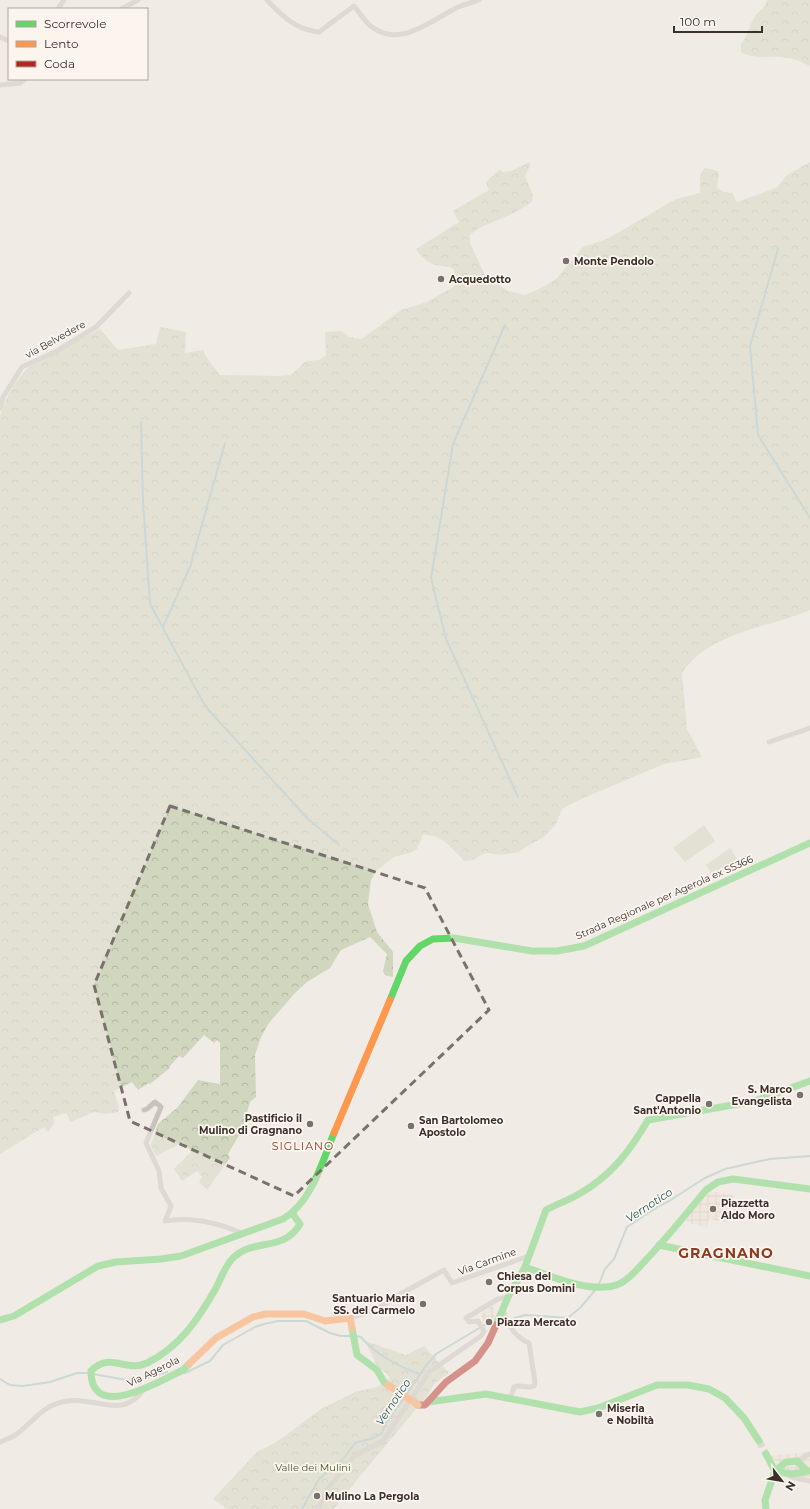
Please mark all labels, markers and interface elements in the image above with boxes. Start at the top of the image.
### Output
legend [8,8,148,80]
scale bar [674,8,762,34]
text: 100 m [680,14,716,29]
text: Scorrevole [44,16,106,31]
text: Lento [44,36,79,51]
text: Coda [44,56,75,71]
place label: Monte Pendolo [574,255,654,268]
marker: Monte Pendolo [561,256,571,266]
place label: Acquedotto [448,273,511,286]
marker: Acquedotto [436,274,446,284]
street label: via Belvedere [23,318,88,361]
street label: Strada Regionale per Agerola ex SS366 [573,852,755,943]
place label: S. Marco Evangelista [731,1083,792,1108]
marker: S. Marco Evangelista [795,1090,805,1100]
place label: Cappella Sant'Antonio [634,1092,701,1117]
marker: Cappella Sant'Antonio [704,1099,714,1109]
place label: Pastificio il Mulino di Gragnano [199,1112,302,1137]
place label: San Bartolomeo Apostolo [418,1114,504,1139]
marker: Pastificio il Mulino di Gragnano [305,1119,315,1129]
marker: San Bartolomeo Apostolo [406,1121,416,1131]
district label: SIGLIANO [272,1139,334,1153]
water label: Vernotico [623,1185,675,1225]
place label: Piazzetta Aldo Moro [720,1197,775,1222]
marker: Piazzetta Aldo Moro [708,1204,718,1214]
district label: GRAGNANO [678,1244,774,1262]
street label: Via Carmine [456,1245,518,1278]
place label: Chiesa del Corpus Domini [497,1270,575,1295]
marker: Chiesa del Corpus Domini [484,1277,494,1287]
place label: Santuario Maria SS. del Carmelo [332,1292,415,1317]
marker: Santuario Maria SS. del Carmelo [418,1299,428,1309]
place label: Piazza Mercato [497,1316,577,1329]
marker: Piazza Mercato [484,1317,494,1327]
street label: Via Agerola [125,1353,182,1390]
water label: Vernotico [372,1376,414,1428]
place label: Miseria e Nobiltà [607,1402,654,1427]
marker: Miseria e Nobiltà [594,1409,604,1419]
park label: Valle dei Mulini [275,1461,351,1474]
north arrow [762,1461,802,1501]
text: N [782,1479,799,1494]
place label: Mulino La Pergola [325,1490,419,1503]
marker: Mulino La Pergola [312,1491,322,1501]

